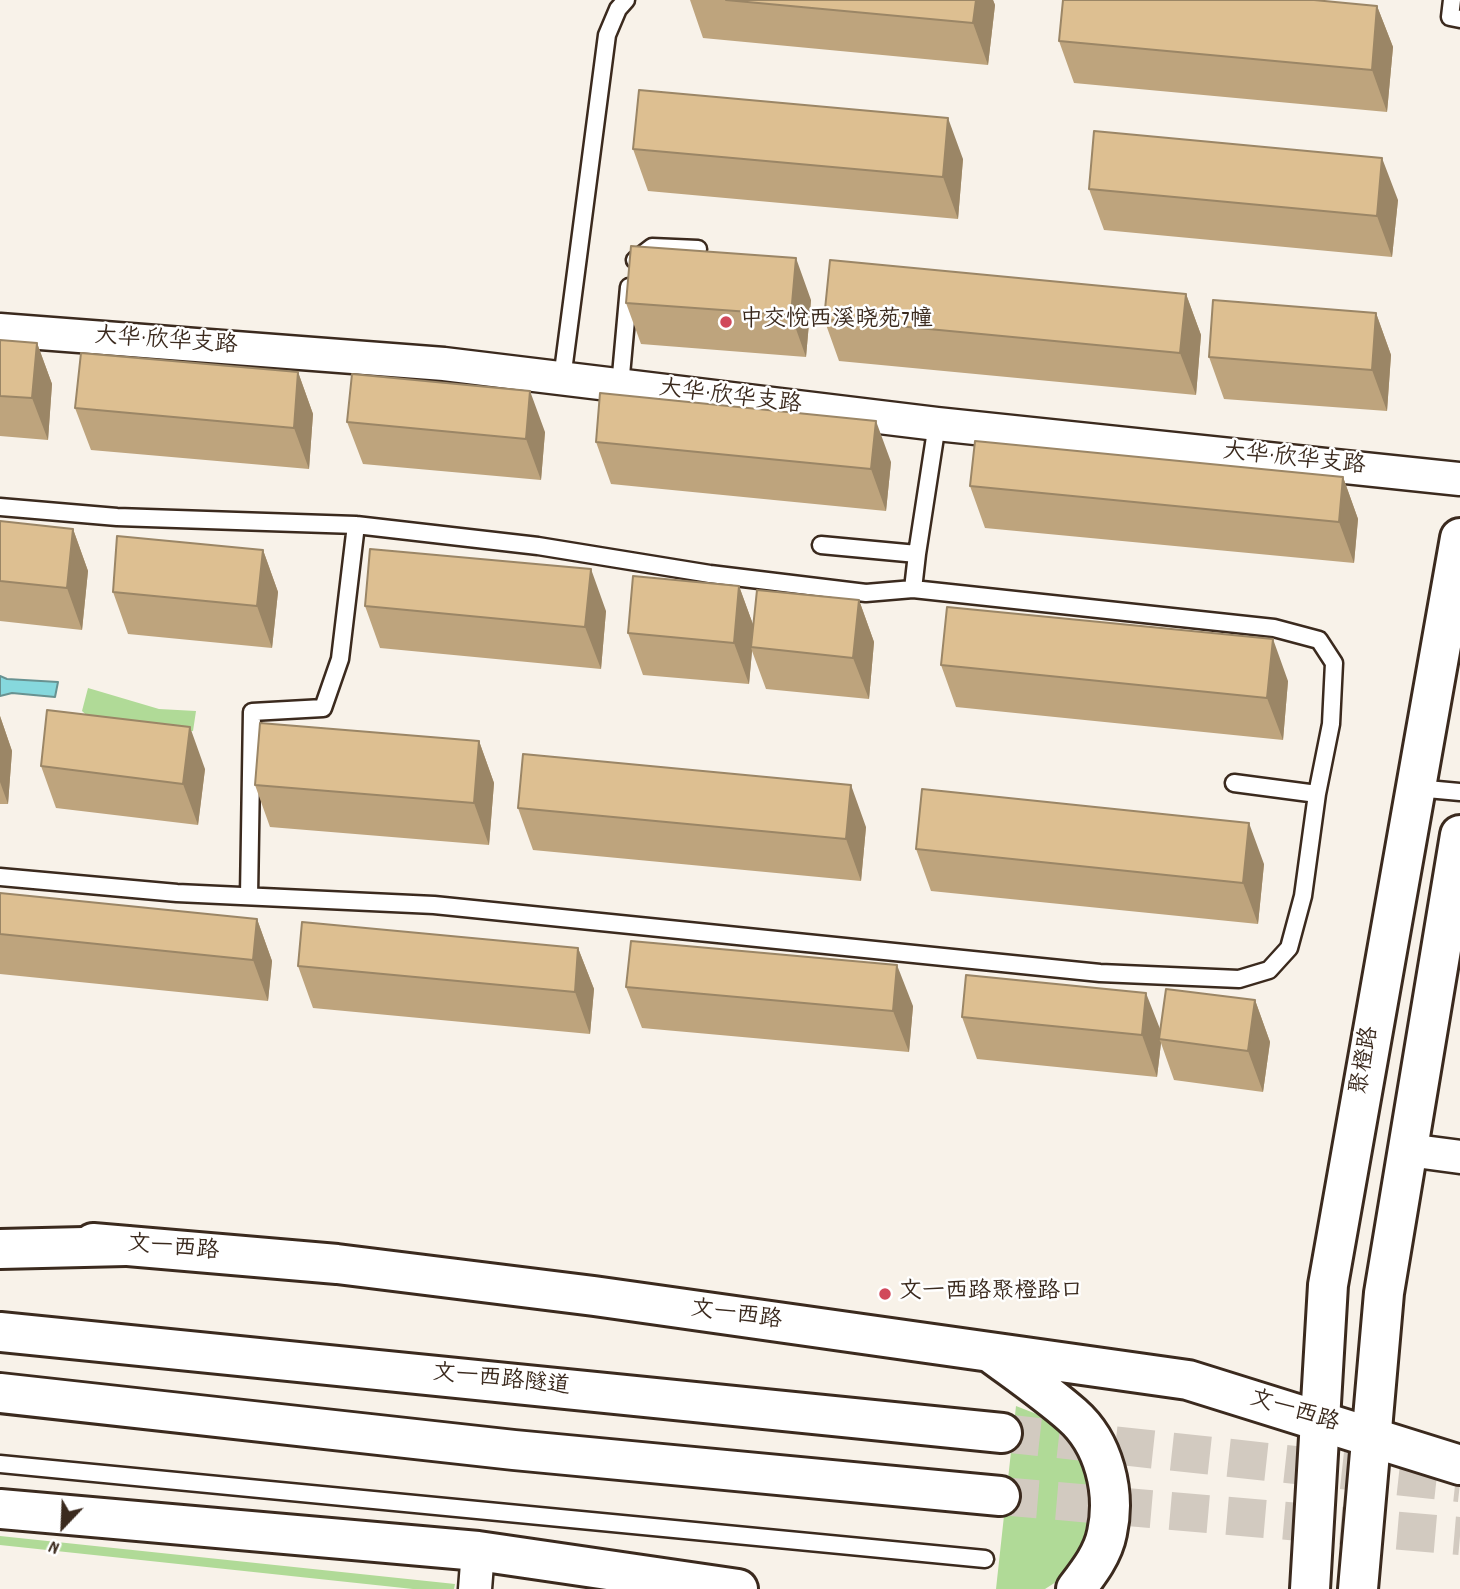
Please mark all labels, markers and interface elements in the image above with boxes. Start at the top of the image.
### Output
place label: 中交悦西溪晓苑7幢 [740,308,933,336]
marker: 中交悦西溪晓苑7幢 [718,314,734,330]
street label: 大华·欣华支路 [94,324,238,362]
street label: 大华·欣华支路 [657,377,803,421]
street label: 大华·欣华支路 [1221,440,1367,482]
street label: 聚橙路 [1347,1025,1387,1097]
street label: 文一西路 [126,1232,220,1268]
place label: 文一西路聚橙路口 [899,1280,1083,1308]
marker: 文一西路聚橙路口 [877,1286,893,1302]
street label: 文一西路 [689,1297,783,1337]
street label: 文一西路隧道 [431,1361,571,1403]
street label: 文一西路 [1246,1386,1342,1440]
north arrow [28,1491,98,1561]
text: N [45,1532,64,1560]

